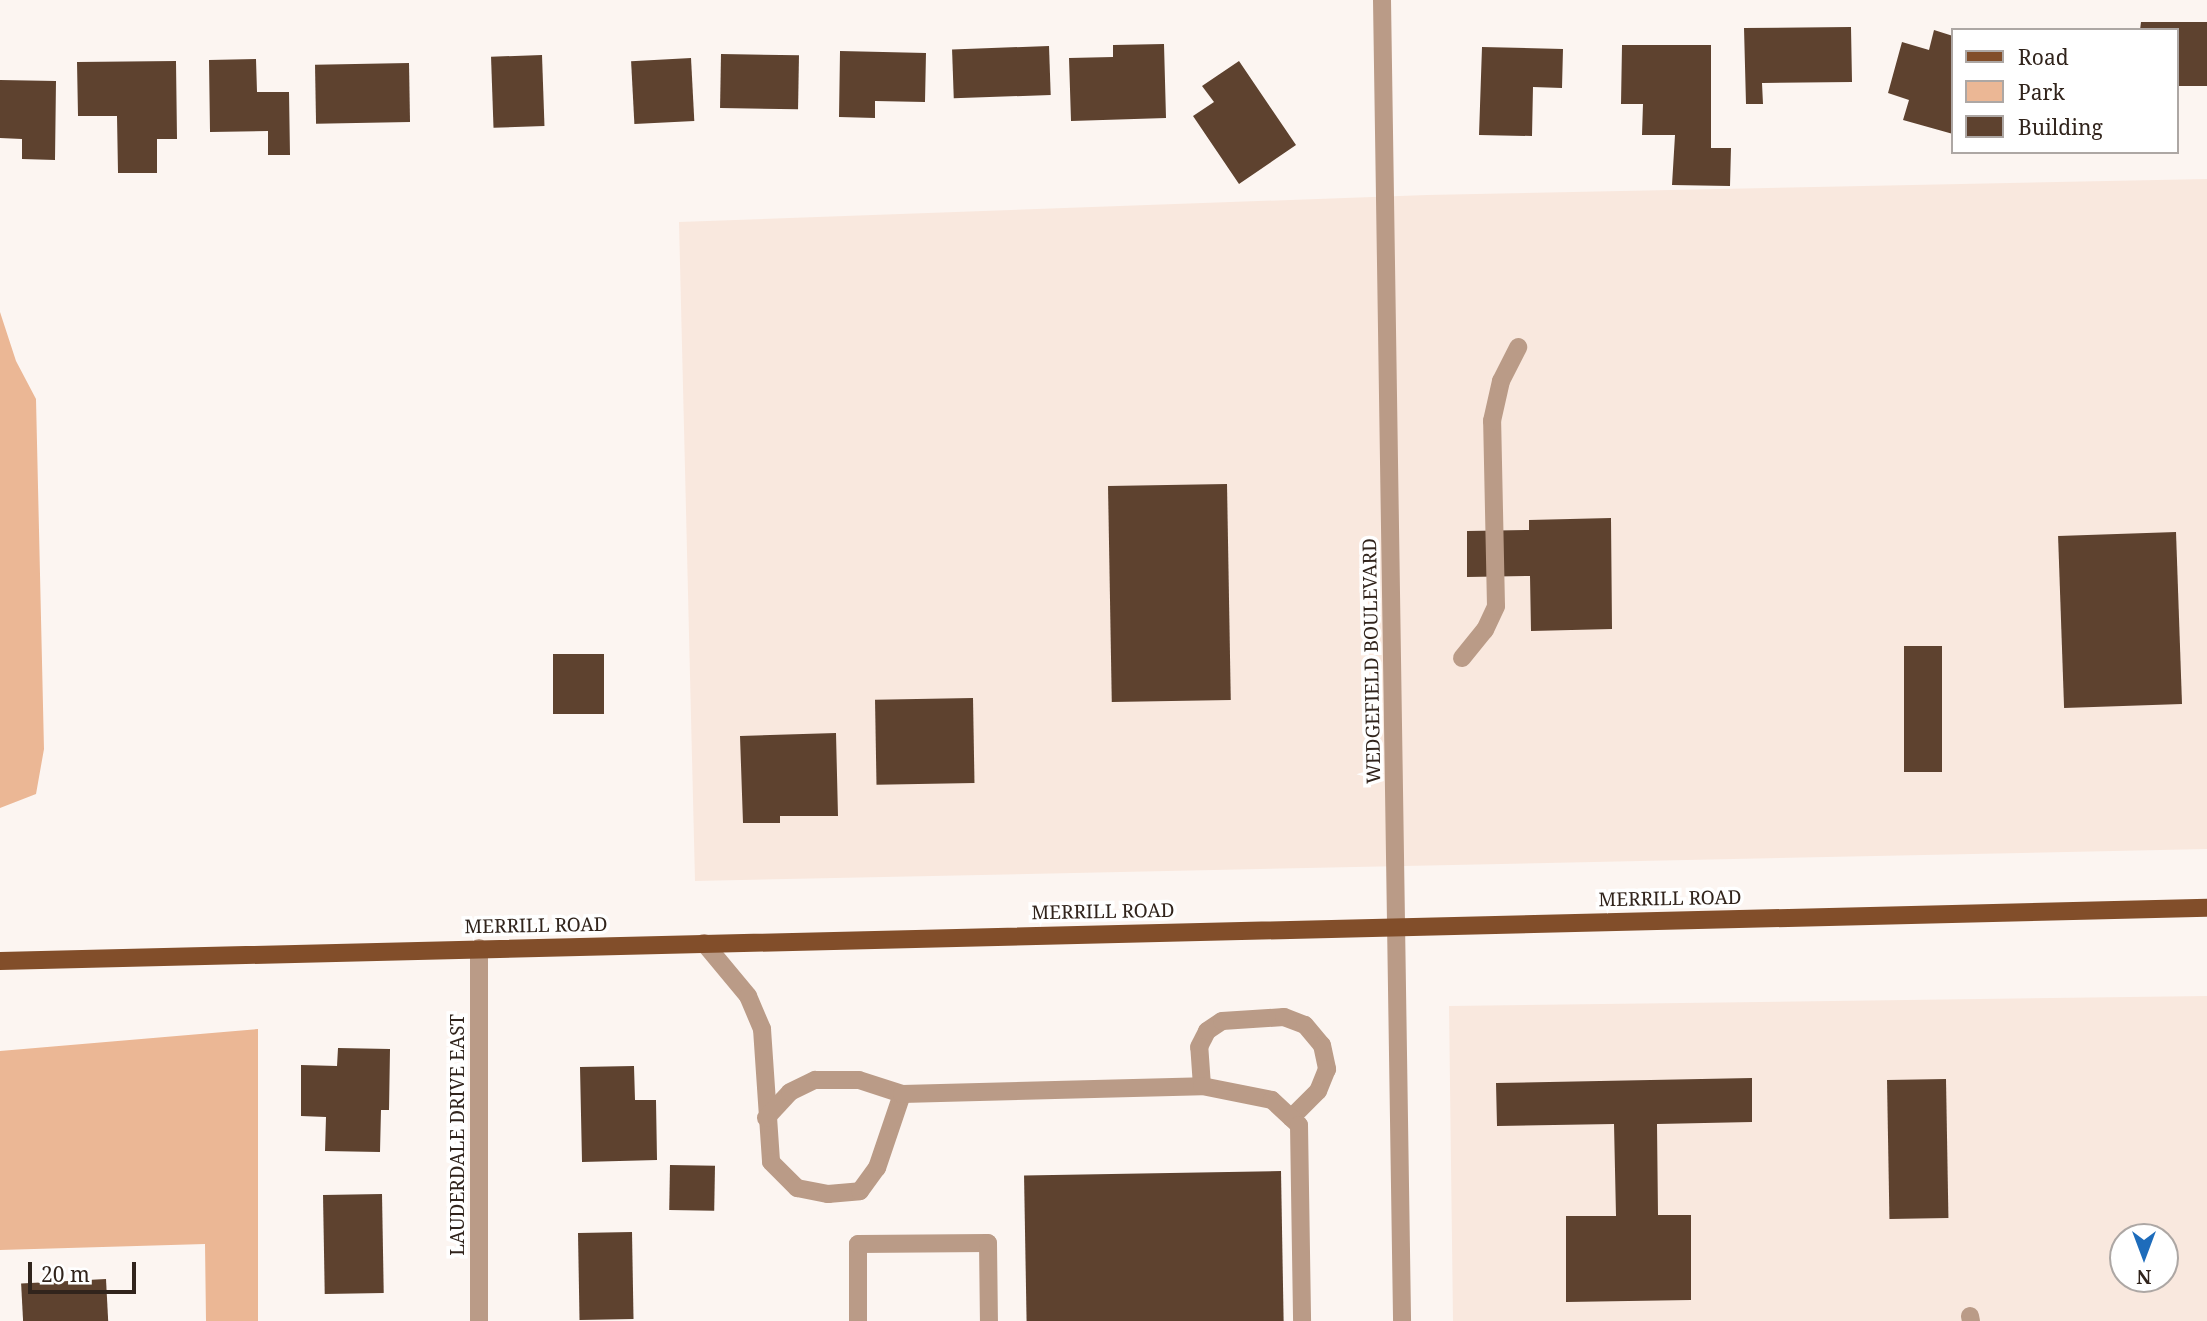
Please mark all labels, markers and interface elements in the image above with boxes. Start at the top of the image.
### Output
legend [1952,28,2179,154]
text: Road [2018,43,2069,71]
text: Park [2018,78,2065,106]
text: Building [2018,113,2103,141]
street label: WEDGEFIELD BOULEVARD [1358,538,1386,784]
street label: MERRILL ROAD [1598,886,1742,912]
street label: MERRILL ROAD [1031,899,1175,925]
street label: MERRILL ROAD [464,913,608,939]
street label: LAUDERDALE DRIVE EAST [447,1014,469,1256]
north arrow [2109,1223,2179,1293]
scale bar [32,1248,140,1292]
text: 20 m [41,1260,90,1288]
text: N [2137,1264,2152,1290]

